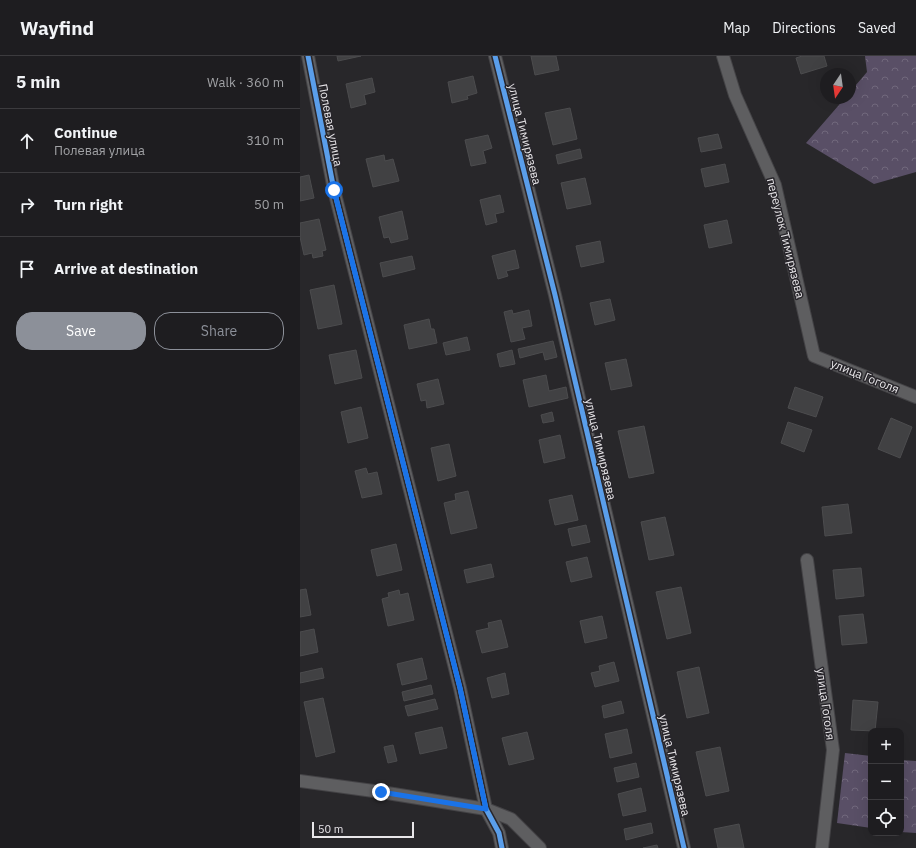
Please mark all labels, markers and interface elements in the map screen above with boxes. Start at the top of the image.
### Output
text: Wayfind [20,16,94,40]
text: Map [723,19,750,37]
text: Directions [772,19,836,37]
text: Saved [858,19,896,37]
north arrow [820,68,856,104]
text: 5 min [16,71,60,93]
text: Walk · 360 m [207,74,284,91]
street label: Полевая улица [316,82,346,168]
street label: улица Тимирязева [505,82,545,187]
text: Continue [54,123,118,142]
icon: ahead [16,130,38,152]
text: 310 m [246,132,284,149]
text: Полевая улица [54,142,145,159]
street label: переулок Тимирязева [764,176,808,300]
route start [325,181,343,199]
icon: right [16,194,38,216]
text: Turn right [54,195,123,214]
text: 50 m [254,196,284,213]
icon: arrive [16,258,38,280]
text: Arrive at destination [54,259,198,278]
button: Save [16,312,146,350]
button: Share [154,312,284,350]
street label: улица Гоголя [829,355,901,397]
street label: улица Тимирязева [582,397,620,502]
street label: улица Гоголя [814,667,838,741]
street label: улица Тимирязева [656,713,694,818]
map controls [868,728,904,836]
button: + [868,728,904,764]
button: − [868,764,904,800]
route end [372,783,390,801]
button: locate [868,800,904,836]
scale bar [312,820,414,839]
text: 50 m [318,822,343,836]

